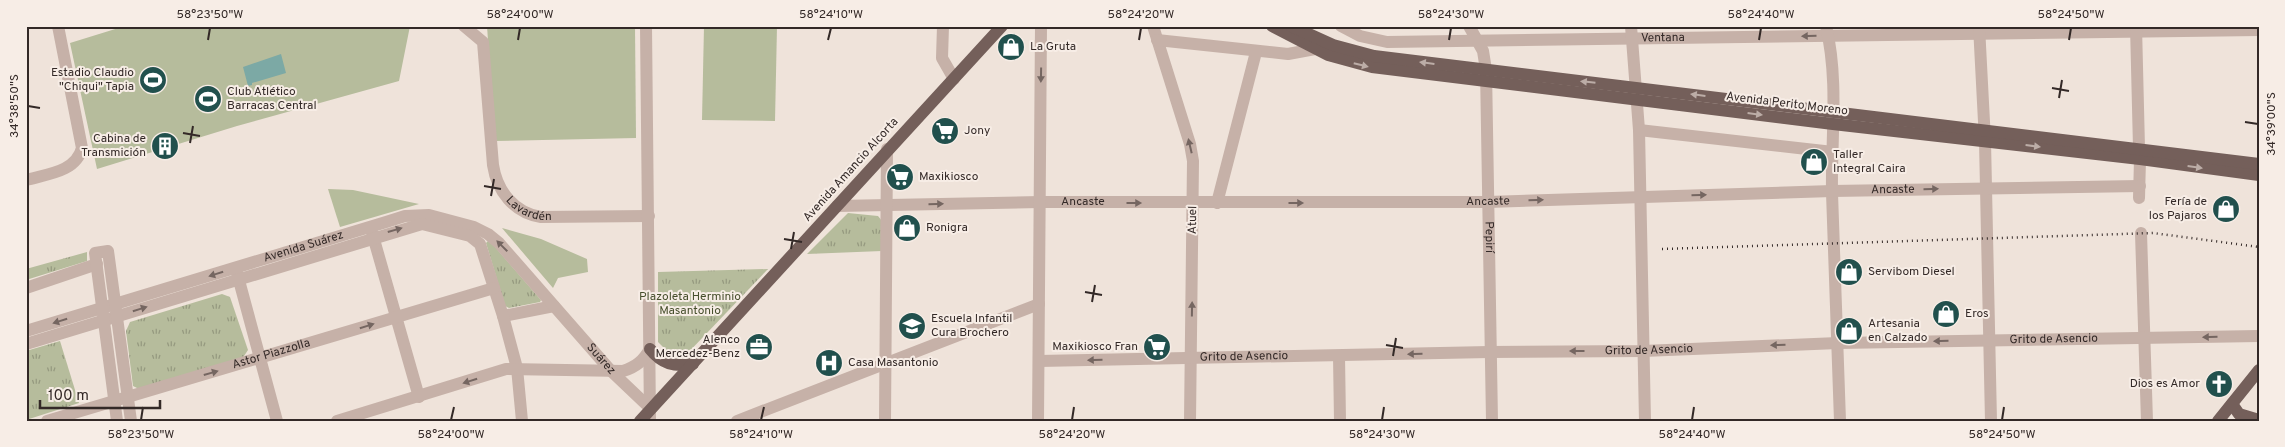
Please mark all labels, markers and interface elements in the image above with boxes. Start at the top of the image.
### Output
text: 58°23'50"W [177,7,243,23]
text: 58°24'00"W [486,7,554,23]
text: 58°24'10"W [799,7,863,23]
text: 58°24'20"W [1108,7,1174,23]
text: 58°24'30"W [1418,7,1484,23]
text: 58°24'40"W [1727,7,1795,23]
text: 58°24'50"W [2038,7,2105,23]
street label: Ventana [1641,30,1685,47]
shop icon: La Gruta [996,32,1026,62]
one-way arrow [1801,32,1817,40]
place label: La Gruta [1030,39,1076,55]
one-way arrow [1419,58,1435,66]
one-way arrow [1354,61,1369,69]
place label: Estadio Claudio "Chiqui" Tapia [51,65,134,95]
sports icon: Estadio Claudio "Chiqui" Tapia [138,65,168,95]
one-way arrow [1037,67,1045,83]
text: 34°38'50"S [7,74,23,138]
one-way arrow [1580,78,1596,86]
sports icon: Club Atlético Barracas Central [193,84,223,114]
place label: Club Atlético Barracas Central [227,84,317,114]
street label: Avenida Perito Moreno [1725,89,1849,119]
one-way arrow [1690,91,1706,99]
text: 34°39'00"S [2264,92,2280,156]
one-way arrow [1747,110,1763,118]
street label: Avenida Amancio Alcorta [800,115,902,225]
supermarket icon: Jony [930,116,960,146]
place label: Jony [964,123,990,139]
place label: Cabina de Transmición [81,131,146,161]
building icon: Cabina de Transmición [150,131,180,161]
one-way arrow [1186,139,1194,154]
one-way arrow [2026,142,2042,150]
shop icon: Taller Integral Caira [1799,147,1829,177]
place label: Taller Integral Caira [1833,147,1905,177]
supermarket icon: Maxikiosco [885,162,915,192]
one-way arrow [2187,163,2203,171]
place label: Maxikiosco [919,169,979,185]
street label: Ancaste [1871,182,1915,198]
one-way arrow [1923,185,1939,193]
one-way arrow [1691,191,1707,199]
street label: Lavardén [502,193,552,225]
street label: Ancaste [1466,193,1510,210]
street label: Ancaste [1061,194,1105,210]
place label: Fería de los Pajaros [2149,194,2207,224]
shop icon: Fería de los Pajaros [2211,194,2241,224]
one-way arrow [1529,196,1545,204]
one-way arrow [1126,199,1142,207]
one-way arrow [1288,199,1304,207]
one-way arrow [928,200,944,208]
street label: Atuel [1185,206,1201,234]
shop icon: Ronigra [892,213,922,243]
place label: Ronigra [926,220,968,236]
street label: Pepirí [1481,221,1497,254]
one-way arrow [388,226,403,234]
street label: Avenida Suárez [262,227,346,267]
one-way arrow [496,241,508,253]
shop icon: Servibom Diesel [1834,257,1864,287]
place label: Servibom Diesel [1868,264,1955,280]
one-way arrow [208,270,223,278]
park label: Plazoleta Herminio Masantonio [639,289,741,319]
shop icon: Eros [1931,299,1961,329]
one-way arrow [1188,300,1196,316]
one-way arrow [132,305,147,312]
place label: Eros [1965,306,1989,322]
school or university icon: Escuela Infantil Cura Brochero [897,311,927,341]
place label: Escuela Infantil Cura Brochero [931,311,1012,341]
shop icon: Artesania en Calzado [1834,316,1864,346]
place label: Artesania en Calzado [1868,316,1928,346]
one-way arrow [52,317,67,325]
one-way arrow [359,322,374,330]
street label: Grito de Asencio [2009,331,2098,348]
place label: Alenco Mercedez-Benz [656,332,740,362]
office icon: Alenco Mercedez-Benz [744,332,774,362]
supermarket icon: Maxikiosco Fran [1142,332,1172,362]
one-way arrow [2202,333,2218,341]
street label: Astor Piazzolla [230,335,312,373]
one-way arrow [1932,337,1948,345]
place label: Maxikiosco Fran [1052,339,1138,355]
street label: Suárez [583,340,619,378]
street label: Grito de Asencio [1605,341,1694,359]
one-way arrow [1770,342,1786,350]
one-way arrow [1569,347,1585,355]
hospital icon: Casa Masantonio [814,348,844,378]
street label: Grito de Asencio [1200,348,1289,366]
one-way arrow [1407,350,1423,358]
place label: Casa Masantonio [848,355,939,371]
one-way arrow [1087,356,1103,364]
one-way arrow [204,369,219,377]
church icon: Dios es Amor [2204,369,2234,399]
place label: Dios es Amor [2130,376,2200,392]
scale bar [40,377,160,409]
one-way arrow [462,378,477,385]
text: 100 m [48,387,89,406]
text: 58°23'50"W [108,427,174,443]
text: 58°24'00"W [417,427,485,443]
text: 58°24'10"W [729,427,793,443]
text: 58°24'20"W [1039,427,1105,443]
text: 58°24'30"W [1349,427,1415,443]
text: 58°24'40"W [1658,427,1726,443]
text: 58°24'50"W [1969,427,2036,443]

